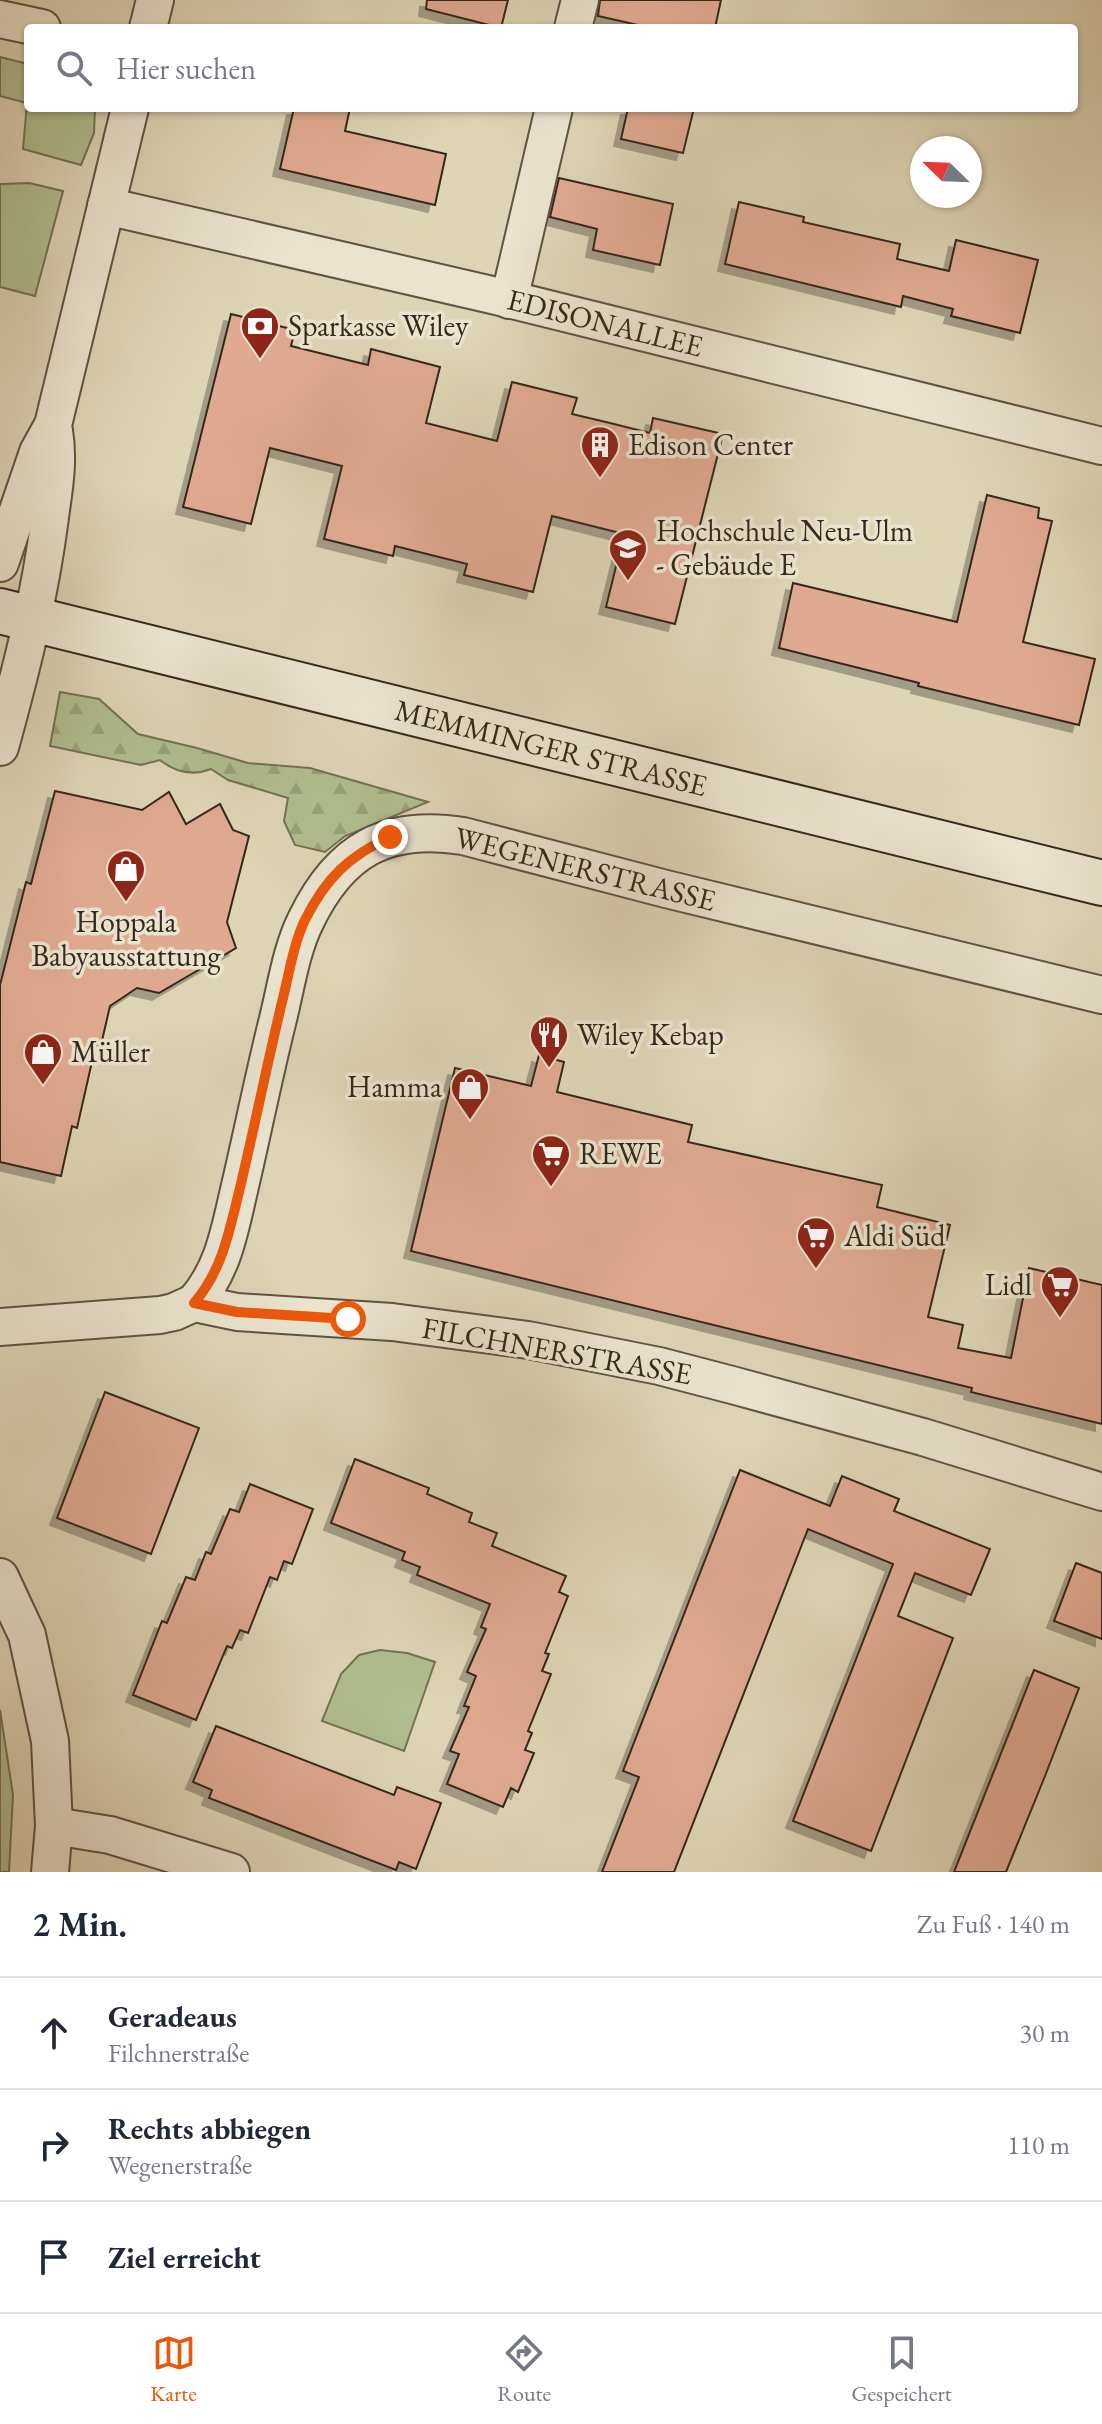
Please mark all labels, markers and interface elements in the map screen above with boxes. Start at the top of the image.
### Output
search box [24,24,1078,112]
icon: search [52,46,96,90]
text: Hier suchen [116,49,256,88]
north arrow [910,136,982,208]
street label: EDISONALLEE [503,279,707,366]
bank icon: Sparkasse Wiley [239,305,281,360]
place label: Sparkasse Wiley [288,306,469,345]
building icon: Edison Center [579,424,621,479]
place label: Edison Center [628,425,793,464]
place label: Hochschule Neu-Ulm - Gebäude E [656,511,913,584]
school or university icon: Hochschule Neu-Ulm - Gebäude E [607,527,649,582]
street label: MEMMINGER STRASSE [391,690,711,805]
street label: WEGENERSTRASSE [451,817,720,920]
route end [372,819,408,855]
shop icon: Hoppala Babyausstattung [105,848,147,903]
place label: Hoppala Babyausstattung [31,902,221,975]
restaurant icon: Wiley Kebap [528,1014,570,1069]
place label: Wiley Kebap [577,1015,724,1054]
shop icon: Müller [22,1031,64,1086]
place label: Müller [71,1032,150,1071]
shop icon: Hamma [449,1066,491,1121]
place label: Hamma [347,1067,442,1106]
supermarket icon: REWE [530,1133,572,1188]
place label: REWE [579,1134,662,1173]
supermarket icon: Aldi Süd [795,1215,837,1270]
place label: Aldi Süd [843,1216,946,1255]
supermarket icon: Lidl [1039,1264,1081,1319]
place label: Lidl [985,1265,1032,1304]
route start [330,1301,366,1337]
street label: FILCHNERSTRASSE [419,1308,695,1393]
text: 2 Min. [32,1902,127,1946]
text: Zu Fuß · 140 m [917,1907,1070,1941]
text: Geradeaus [108,1997,237,2036]
icon: ahead [32,2011,76,2055]
text: 30 m [1020,2016,1070,2050]
text: Filchnerstraße [108,2036,249,2070]
text: Rechts abbiegen [108,2109,311,2148]
icon: right [32,2123,76,2167]
text: 110 m [1007,2128,1070,2162]
text: Wegenerstraße [108,2148,252,2182]
icon: arrive [32,2235,76,2279]
text: Ziel erreicht [108,2238,261,2277]
tab: Karte [150,2331,197,2408]
tab: Route [497,2331,551,2408]
tab: Gespeichert [851,2331,952,2408]

